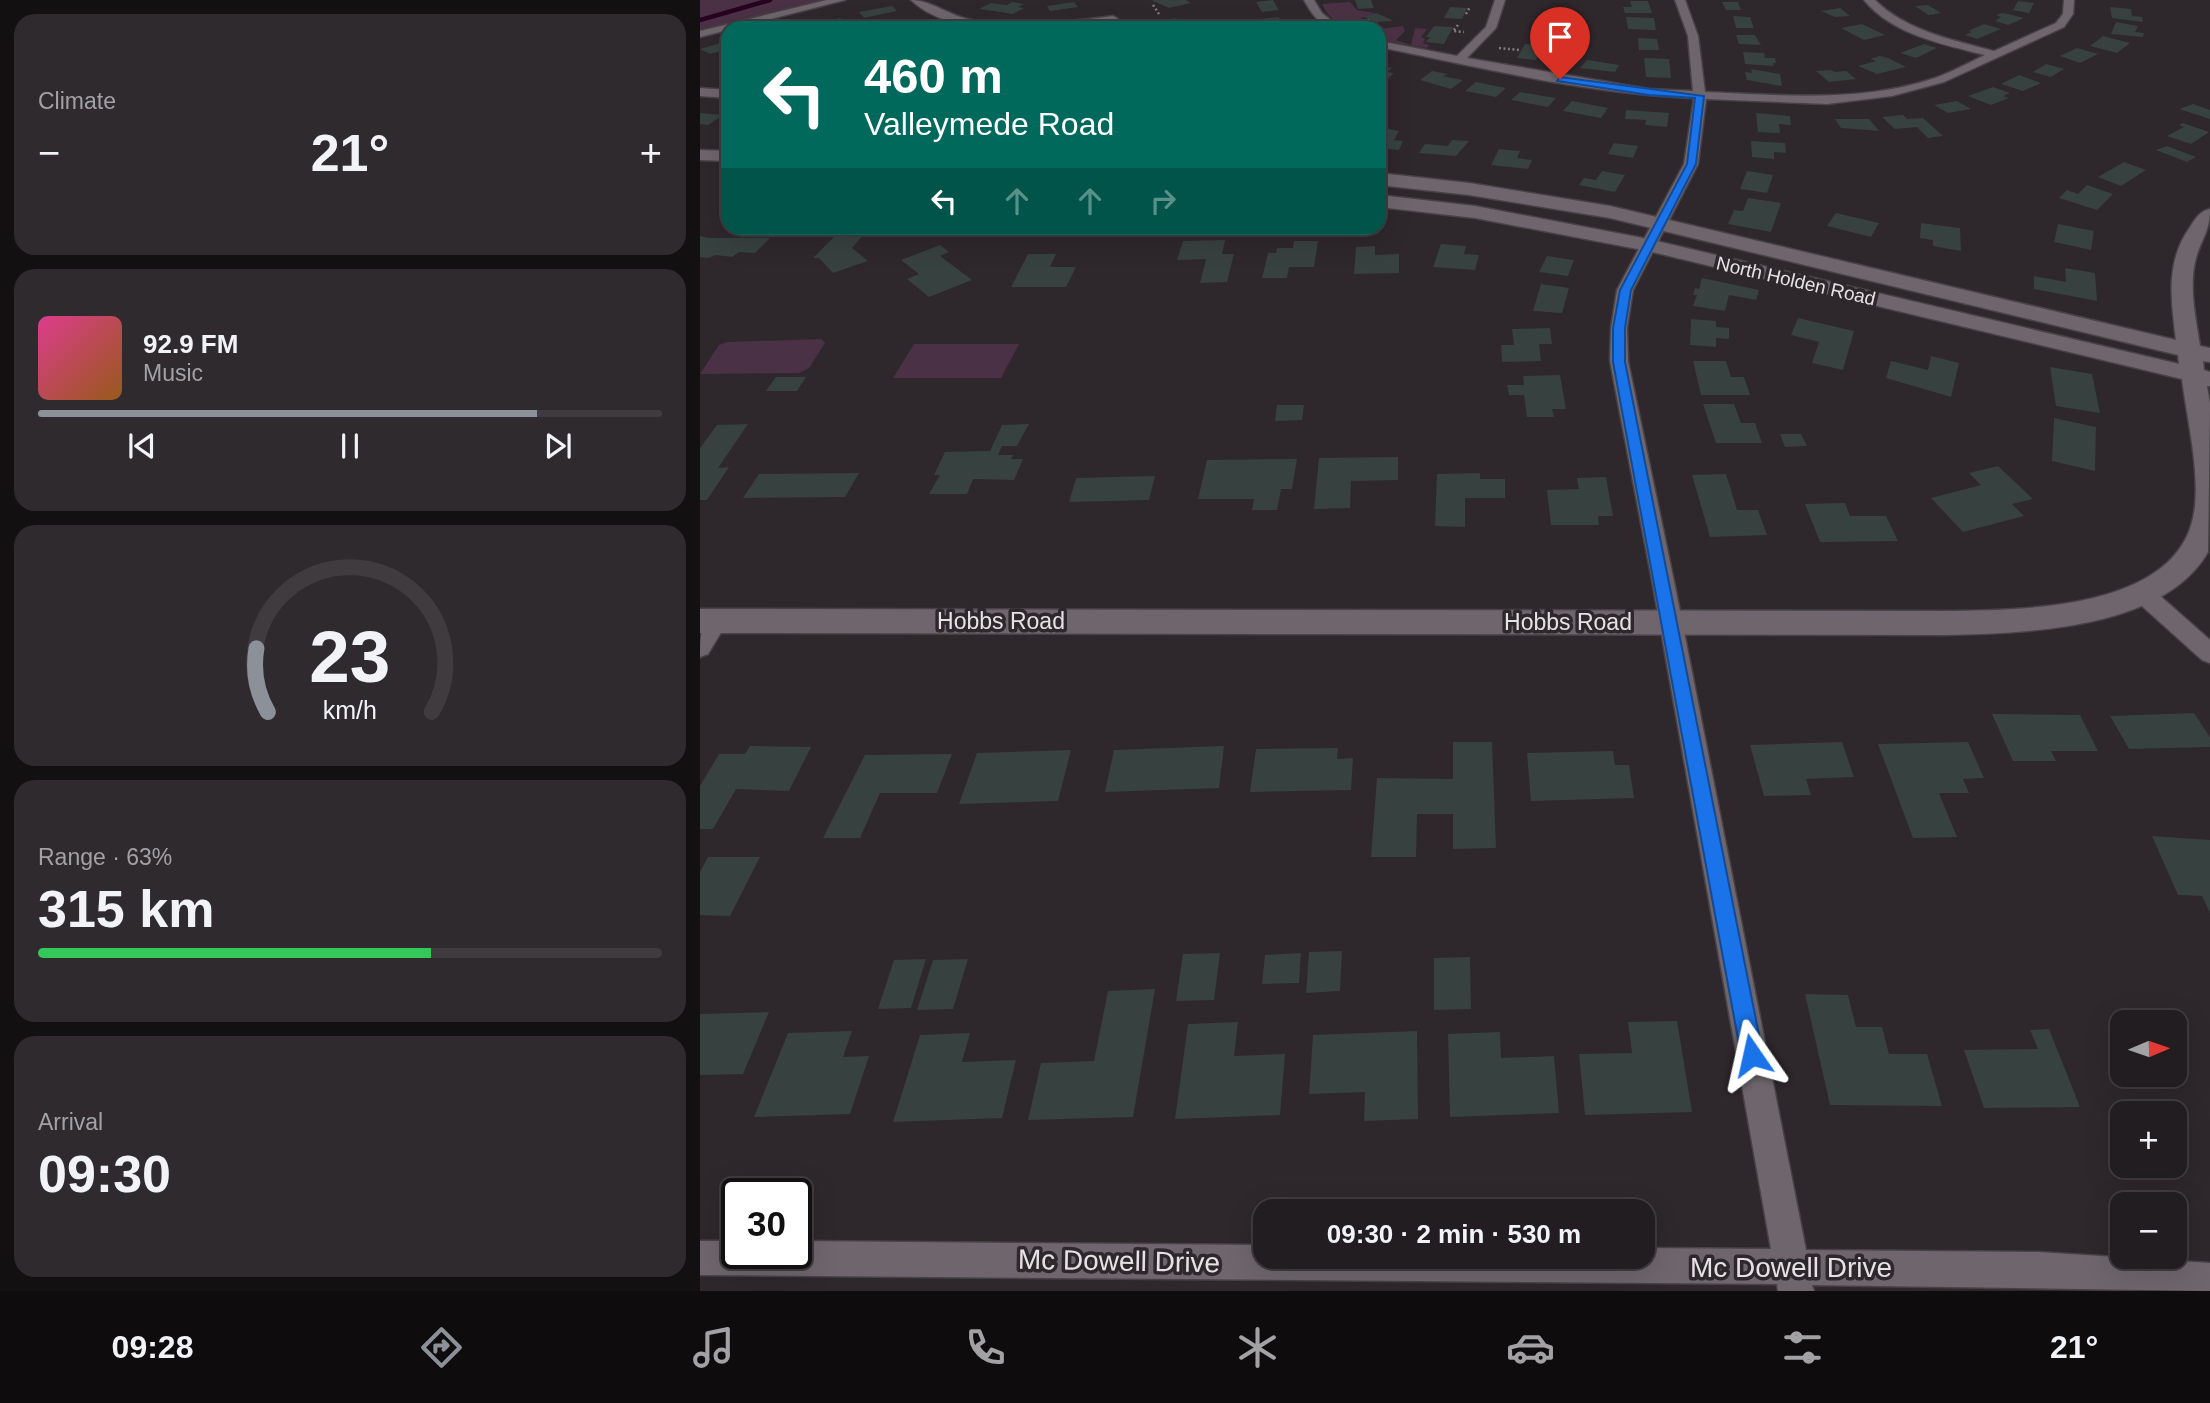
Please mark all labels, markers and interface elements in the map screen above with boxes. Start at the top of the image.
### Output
pin [1530,7,1590,79]
icon: arrive [1541,18,1579,56]
icon: left [749,49,840,140]
text: 460 m [864,49,1003,103]
text: Climate [38,88,116,114]
text: Valleymede Road [864,106,1114,142]
text: 21° [311,124,389,182]
text: − [38,132,60,174]
text: + [640,132,662,174]
icon: left [925,182,963,220]
icon: ahead [998,182,1036,220]
icon: ahead [1071,182,1109,220]
icon: right [1144,182,1182,220]
street label: North Holden Road [1714,252,1878,310]
text: 92.9 FM [143,329,238,359]
text: Music [143,360,203,386]
icon: previous [123,427,161,465]
icon: pause [331,427,369,465]
icon: next [539,427,577,465]
street label: Hobbs Road [937,608,1065,634]
street label: Hobbs Road [1504,609,1632,635]
text: 23 [310,616,390,697]
text: km/h [323,695,377,723]
text: Range · 63% [38,844,172,870]
text: 315 km [38,880,214,938]
north arrow [2110,1010,2188,1087]
map controls [2110,1010,2187,1269]
position arrow [1715,1018,1789,1092]
button: + [2110,1101,2187,1178]
text: Arrival [38,1109,103,1135]
text: 09:30 [38,1145,171,1203]
speed limit sign: 30 [721,1178,812,1269]
button: − [2110,1192,2187,1269]
text: 09:30 · 2 min · 530 m [1327,1219,1581,1249]
street label: Mc Dowell Drive [1018,1244,1220,1278]
street label: Mc Dowell Drive [1690,1252,1892,1283]
icon: directions [417,1323,466,1372]
icon: music [689,1323,738,1372]
icon: phone [961,1323,1010,1372]
icon: climate [1233,1323,1282,1372]
icon: car [1506,1323,1555,1372]
icon: filters [1778,1323,1827,1372]
text: 09:28 [112,1329,193,1365]
text: 21° [2050,1329,2098,1365]

